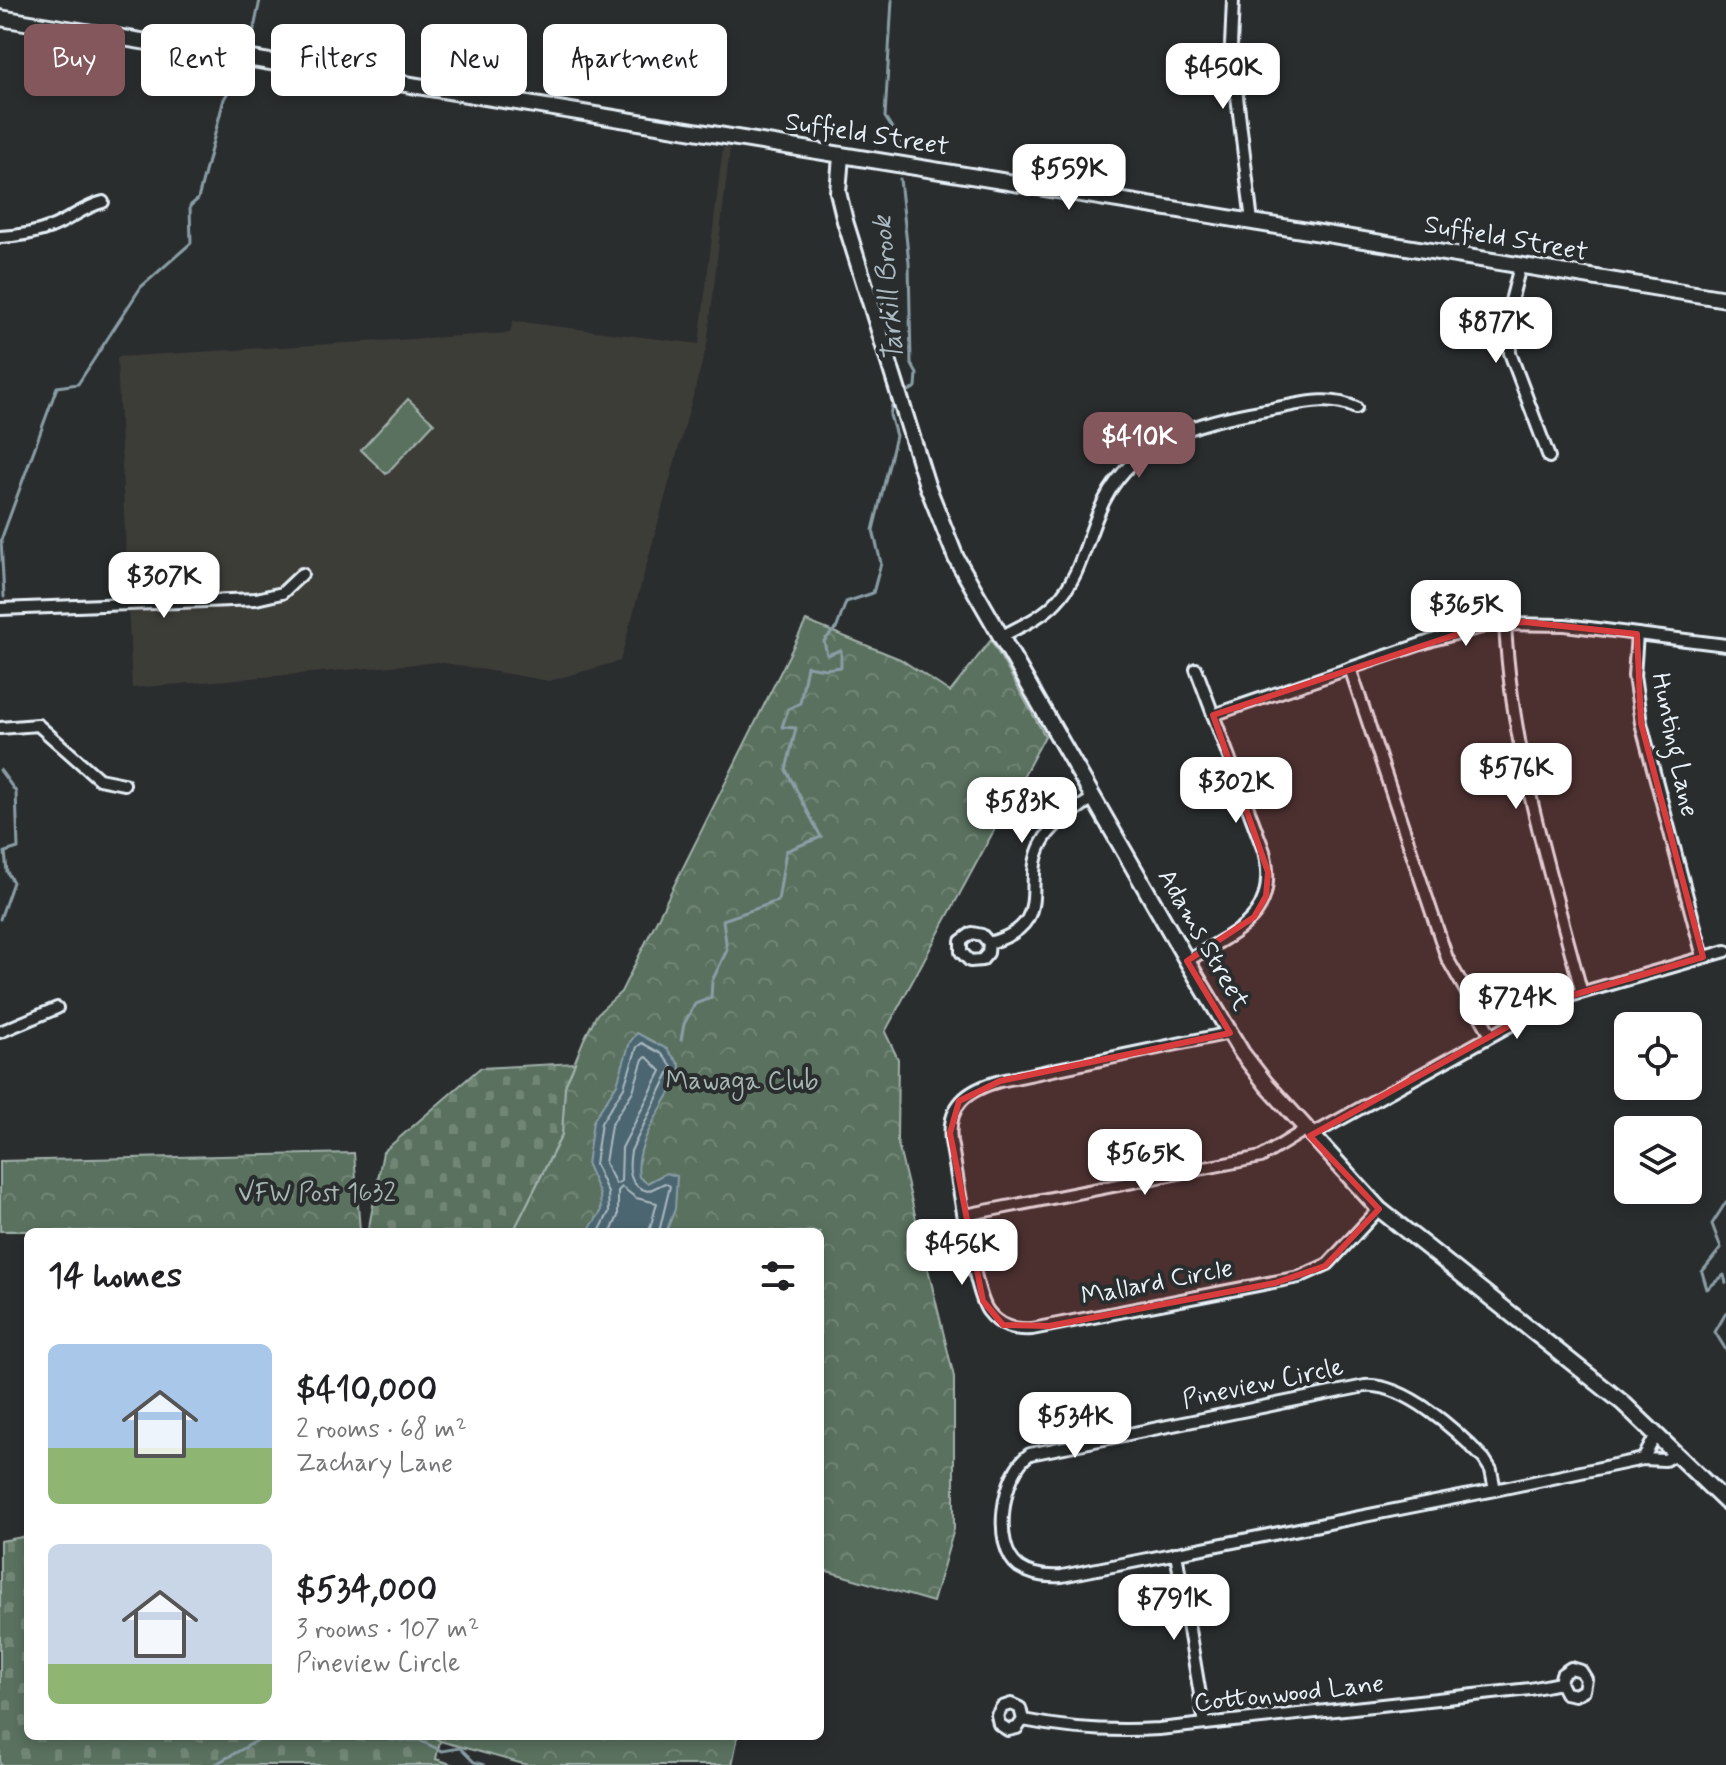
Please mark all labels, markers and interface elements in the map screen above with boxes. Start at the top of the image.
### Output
chip: Buy [24,24,125,96]
chip: Rent [141,24,255,96]
chip: Filters [271,24,405,96]
chip: New [421,24,527,96]
chip: Apartment [543,24,727,96]
pin: $450K [1167,43,1279,111]
text: $450K [1184,52,1262,86]
street label: Suffield Street [783,105,951,165]
pin: $559K [1013,144,1125,212]
text: $559K [1031,153,1107,187]
street label: Suffield Street [1422,208,1590,270]
water label: Tarkill Brook [864,212,914,364]
pin: $877K [1440,297,1552,365]
text: $877K [1458,306,1534,340]
pin: $410K [1083,412,1195,480]
text: $410K [1101,421,1177,455]
pin: $307K [108,552,220,620]
text: $307K [127,561,201,595]
pin: $365K [1410,580,1522,648]
text: $365K [1429,589,1503,623]
street label: Hunting Lane [1639,670,1706,821]
pin: $576K [1460,743,1572,811]
text: $576K [1479,752,1553,786]
pin: $302K [1180,757,1292,825]
text: $302K [1198,766,1274,800]
pin: $583K [966,777,1078,845]
text: $583K [985,786,1059,820]
street label: Adams Street [1149,863,1257,1017]
pin: $724K [1461,973,1573,1041]
text: $724K [1478,982,1556,1016]
map controls [1614,1012,1702,1204]
button: locate [1614,1012,1702,1100]
park label: Mawaga Club [666,1065,818,1101]
button: layers [1614,1116,1702,1204]
pin: $565K [1089,1129,1201,1197]
text: $565K [1106,1138,1184,1172]
park label: VFW Post 1632 [238,1177,396,1211]
pin: $456K [906,1219,1018,1287]
text: $456K [925,1228,999,1262]
street label: Mallard Circle [1078,1252,1236,1314]
text: 14 homes [48,1254,182,1299]
icon: filters [756,1254,800,1298]
street label: Pineview Circle [1179,1350,1347,1418]
text: $410,000 [296,1368,437,1413]
icon: home [112,1376,208,1472]
pin: $534K [1019,1392,1131,1460]
text: $534K [1037,1401,1113,1435]
text: 2 rooms · 68 m² [296,1413,467,1447]
text: Zachary Lane [296,1447,453,1481]
text: $534,000 [296,1568,437,1613]
pin: $791K [1118,1574,1230,1642]
icon: home [112,1576,208,1672]
text: $791K [1136,1583,1212,1617]
text: 3 rooms · 107 m² [296,1613,479,1647]
text: Pineview Circle [296,1647,460,1681]
street label: Cottonwood Lane [1192,1667,1386,1721]

